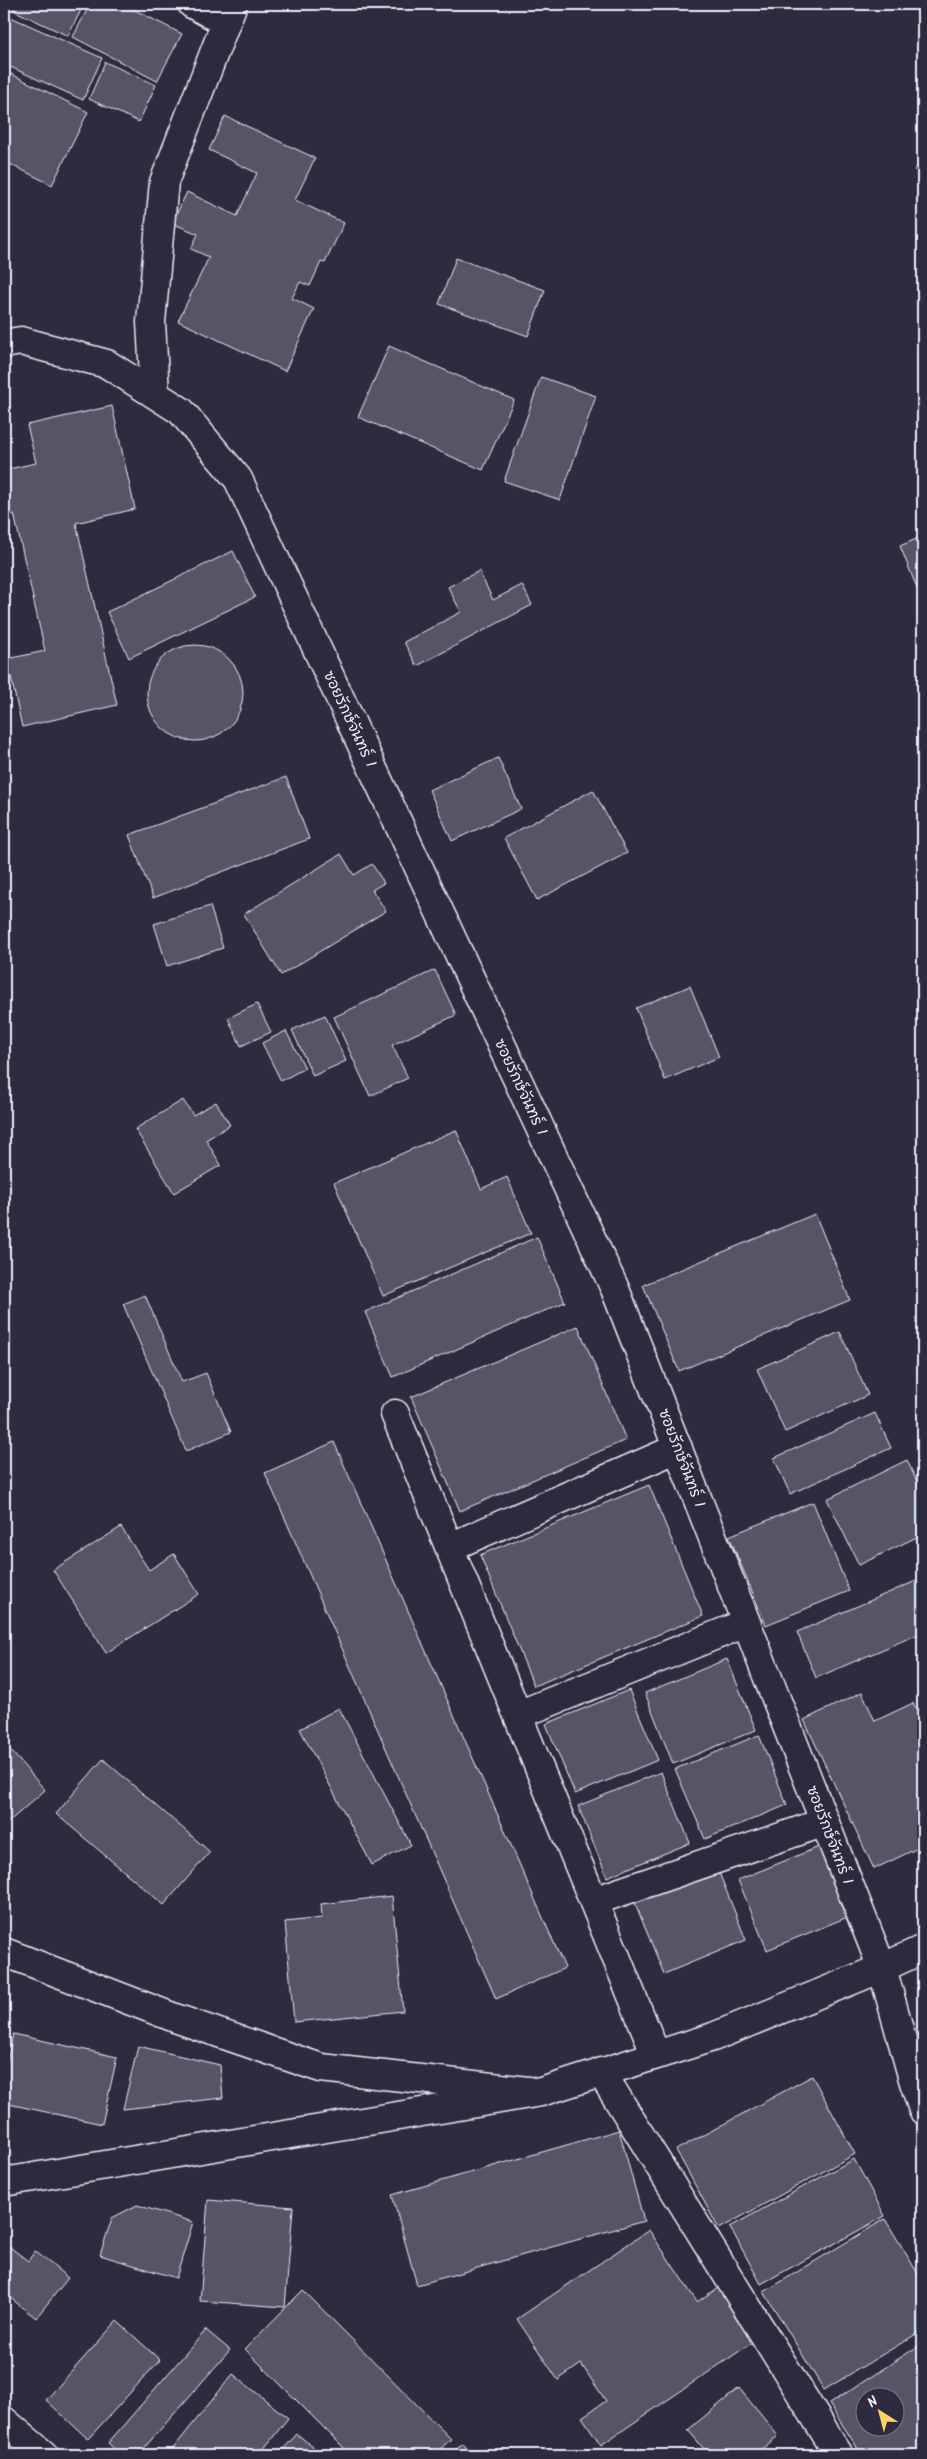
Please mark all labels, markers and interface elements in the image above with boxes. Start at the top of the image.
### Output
street label: ซอยรักษ์จันทร์ 1 [316,667,382,772]
street label: ซอยรักษ์จันทร์ 1 [487,1035,553,1140]
street label: ซอยรักษ์จันทร์ 1 [651,1405,711,1512]
street label: ซอยรักษ์จันทร์ 1 [799,1782,859,1889]
north arrow [854,2386,904,2436]
text: N [863,2391,883,2414]

